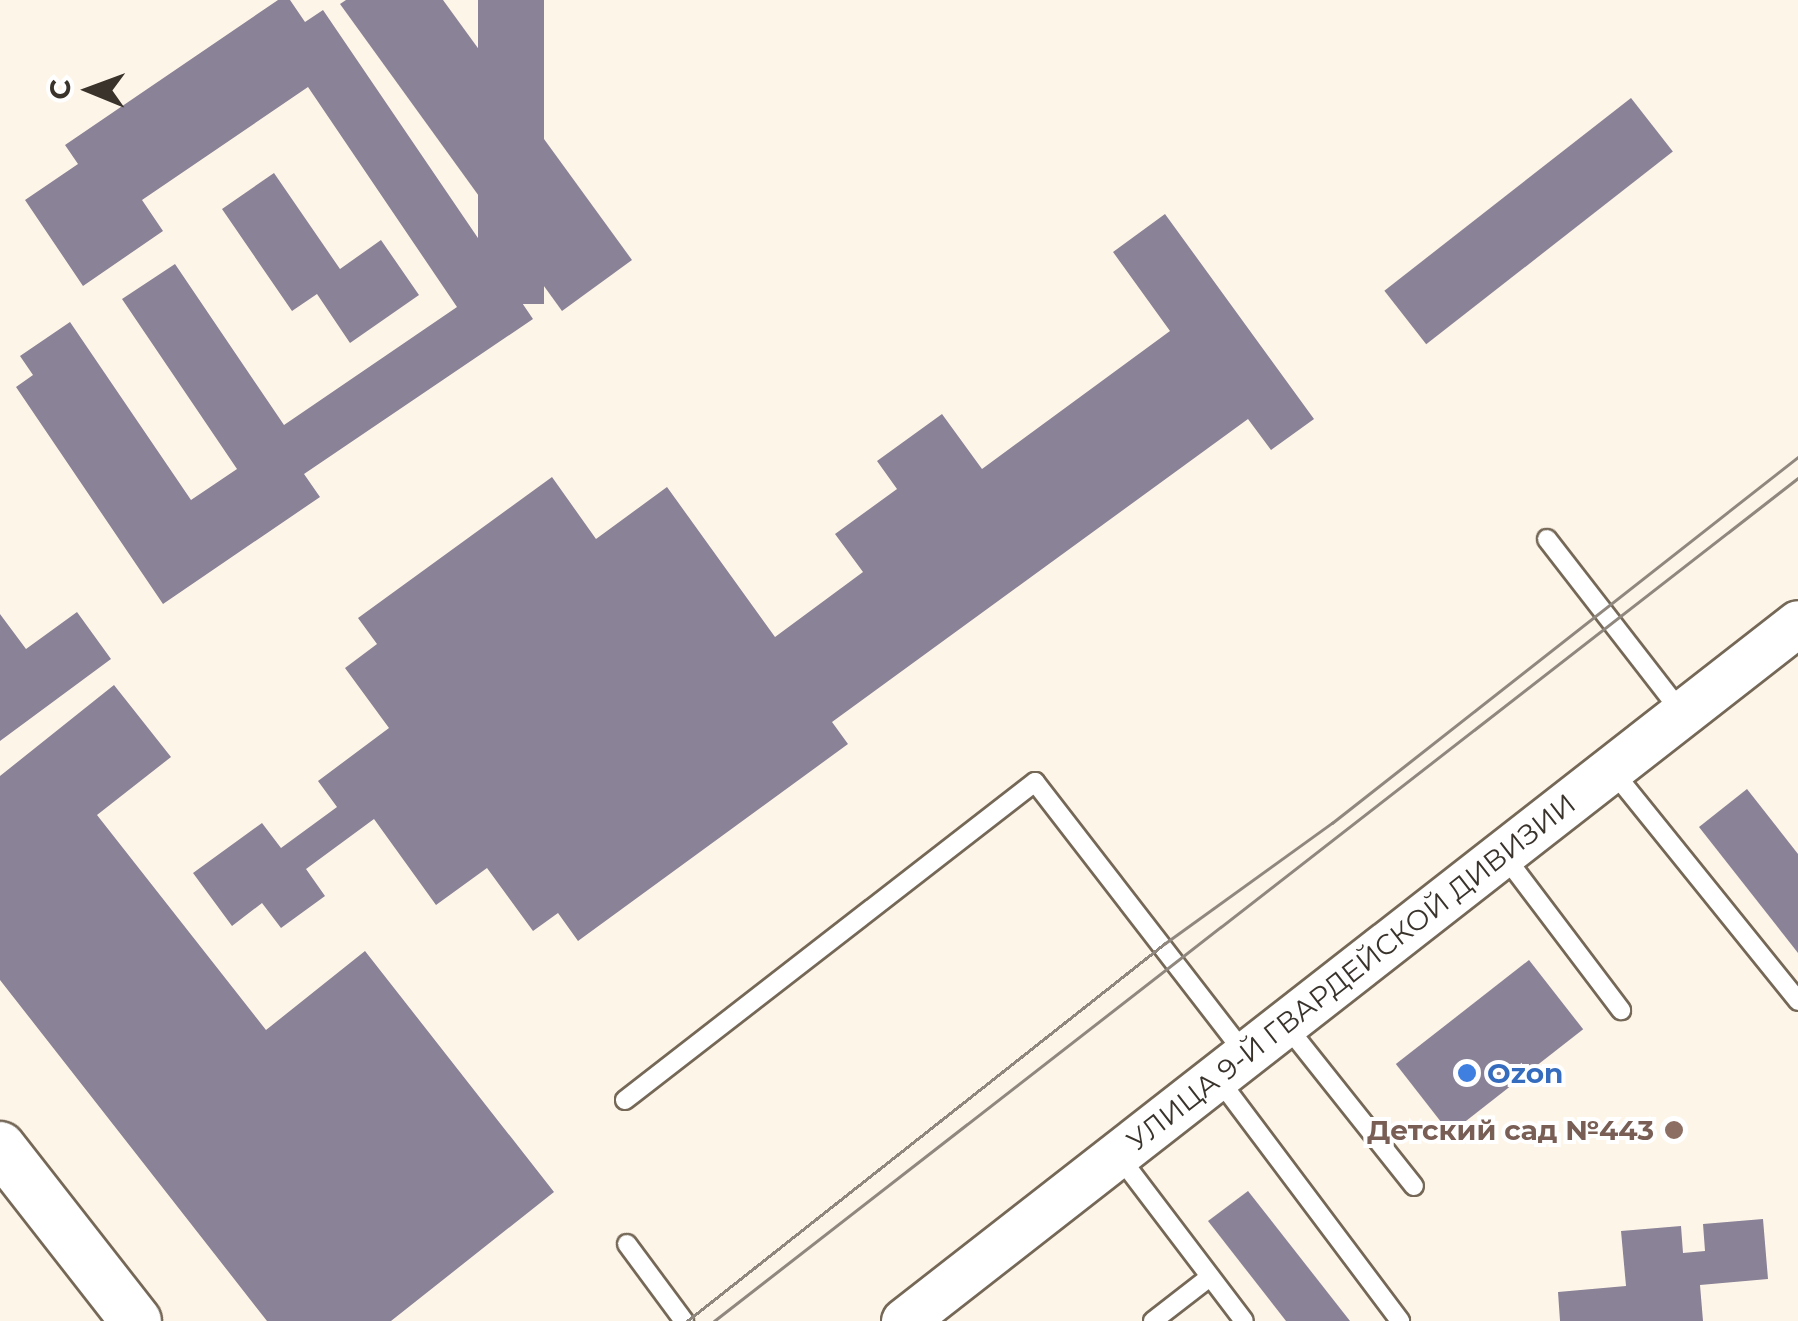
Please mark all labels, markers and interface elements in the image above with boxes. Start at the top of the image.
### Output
north arrow [40,40,140,140]
text: С [43,79,77,100]
street label: УЛИЦА 9-Й ГВАРДЕЙСКОЙ ДИВИЗИИ [1120,786,1582,1158]
place label: Ozon [1487,1056,1563,1090]
marker: Ozon [1456,1062,1478,1084]
place label: Детский сад №443 [1367,1113,1654,1147]
marker: Детский сад №443 [1663,1119,1685,1141]

